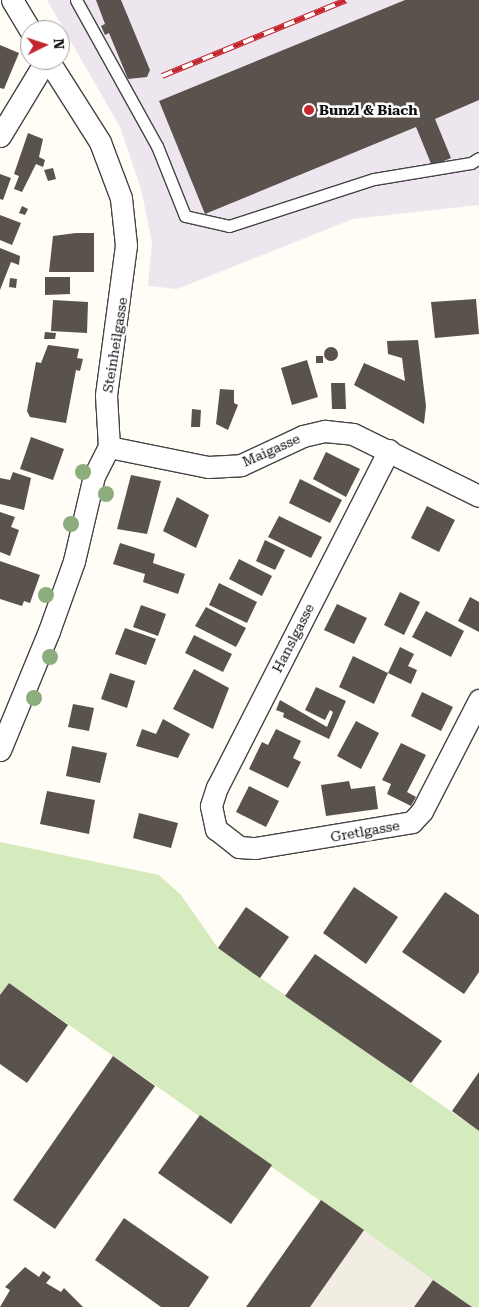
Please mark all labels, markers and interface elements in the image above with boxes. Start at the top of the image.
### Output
north arrow [20,20,70,70]
text: N [51,38,67,50]
place label: Bunzl & Biach [319,102,418,118]
marker: Bunzl & Biach [303,104,315,116]
street label: Steinheilgasse [99,296,131,394]
street label: Maigasse [240,430,302,470]
street label: Hanslgasse [268,601,318,675]
street label: Gretlgasse [329,817,401,845]

